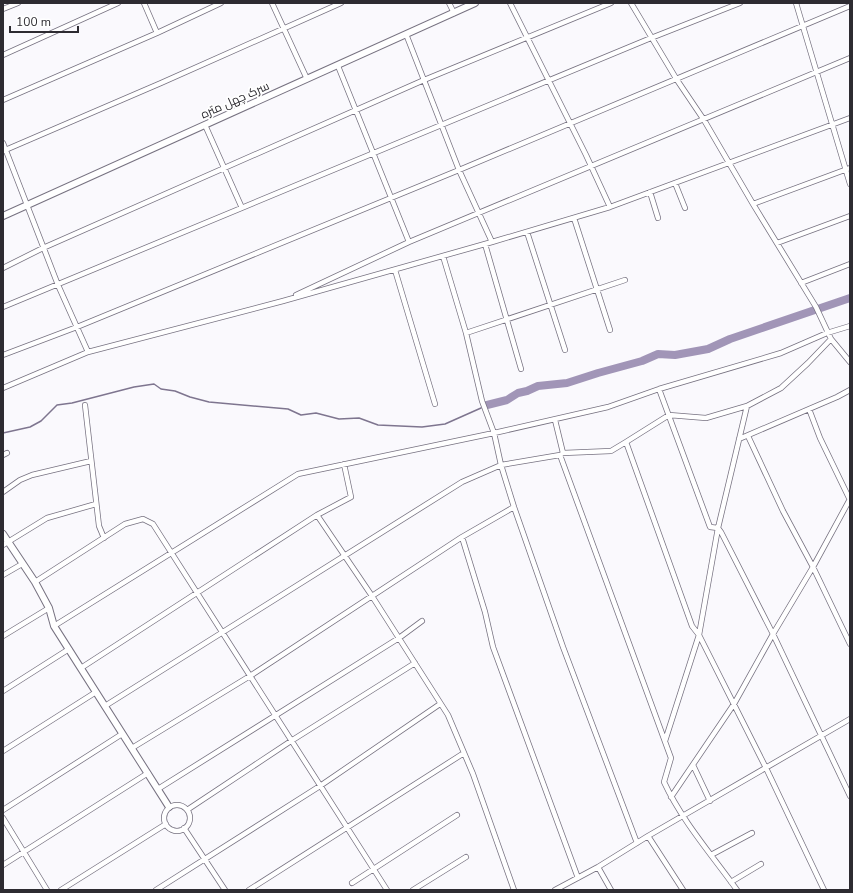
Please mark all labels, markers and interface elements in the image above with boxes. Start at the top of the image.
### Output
scale bar [10,8,78,34]
text: 100 m [16,14,51,30]
street label: سرک چهل متره [198,78,272,123]

